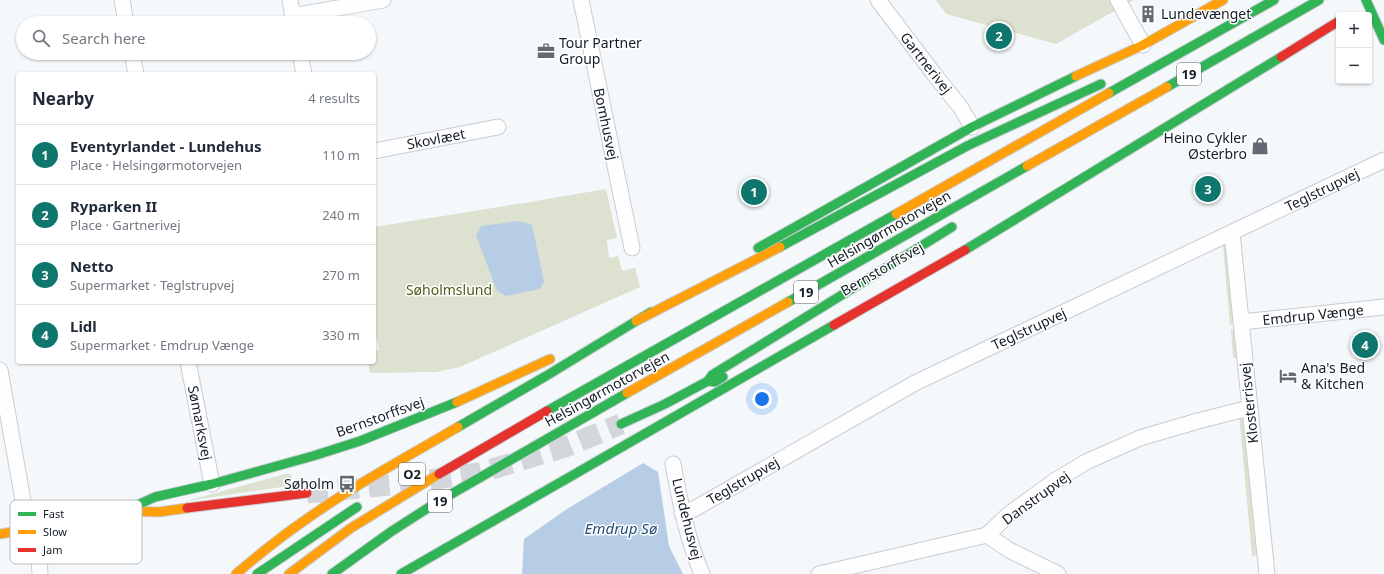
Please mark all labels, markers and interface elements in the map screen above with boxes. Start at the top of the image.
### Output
building icon: Lundevænget [1138,4,1158,24]
place label: Lundevænget [1161,4,1251,23]
map controls [1336,12,1372,84]
button: + [1336,12,1372,48]
search box [16,16,376,60]
pin: 2 [986,21,1012,51]
icon: search [30,27,52,49]
text: Search here [62,28,145,48]
street label: Gartnerivej [896,28,956,97]
place label: Tour Partner Group [559,33,642,68]
office icon: Tour Partner Group [536,41,556,61]
button: − [1336,48,1372,84]
road number: 19 [1177,63,1201,85]
street label: Bomhusvej [590,86,623,162]
text: Nearby [32,87,94,110]
text: 4 results [308,89,360,107]
street label: Skovlæet [405,124,467,153]
place label: Heino Cykler Østerbro [1164,128,1247,163]
text: Eventyrlandet - Lundehus [70,136,262,156]
shop icon: Heino Cykler Østerbro [1250,136,1270,156]
text: 1 [41,146,49,164]
text: 110 m [322,146,360,164]
text: Place · Helsingørmotorvejen [70,156,242,174]
street label: Teglstrupvej [1282,163,1362,216]
pin: 3 [1195,174,1221,204]
pin: 1 [741,177,767,207]
street label: Helsingørmotorvejen [823,185,954,272]
text: Ryparken II [70,196,157,216]
text: 2 [41,206,49,224]
text: 240 m [322,206,360,224]
text: Place · Gartnerivej [70,216,181,234]
street label: Bernstorffsvej [837,237,927,300]
text: Netto [70,256,114,276]
text: 3 [41,266,49,284]
text: 270 m [322,266,360,284]
text: Supermarket · Teglstrupvej [70,276,234,294]
park label: Søholmslund [406,280,492,299]
road number: 19 [794,281,818,303]
street label: Emdrup Vænge [1261,300,1365,329]
street label: Teglstrupvej [988,303,1069,354]
text: Lidl [70,316,97,336]
text: 4 [41,326,49,344]
text: 330 m [322,326,360,344]
pin: 4 [1352,330,1378,360]
text: Supermarket · Emdrup Vænge [70,336,254,354]
street label: Helsingørmotorvejen [541,346,672,431]
place label: Ana's Bed & Kitchen [1301,358,1365,393]
street label: Klosterrisvej [1235,362,1262,444]
hotel icon: Ana's Bed & Kitchen [1278,366,1298,386]
street label: Sømarksvej [184,384,217,462]
your location [752,389,772,409]
street label: Bernstorffsvej [333,392,426,441]
street label: Teglstrupvej [703,452,782,509]
road number: O2 [399,463,425,485]
street label: Danstrupvej [998,466,1074,529]
place label: Søholm [284,474,334,493]
bus stop icon: Søholm [337,474,357,494]
street label: Lundehusvej [668,476,707,562]
road number: 19 [428,490,452,512]
legend [10,500,142,564]
text: Fast [43,506,64,521]
water label: Emdrup Sø [585,518,658,538]
text: Slow [43,524,67,539]
text: Jam [42,542,62,557]

